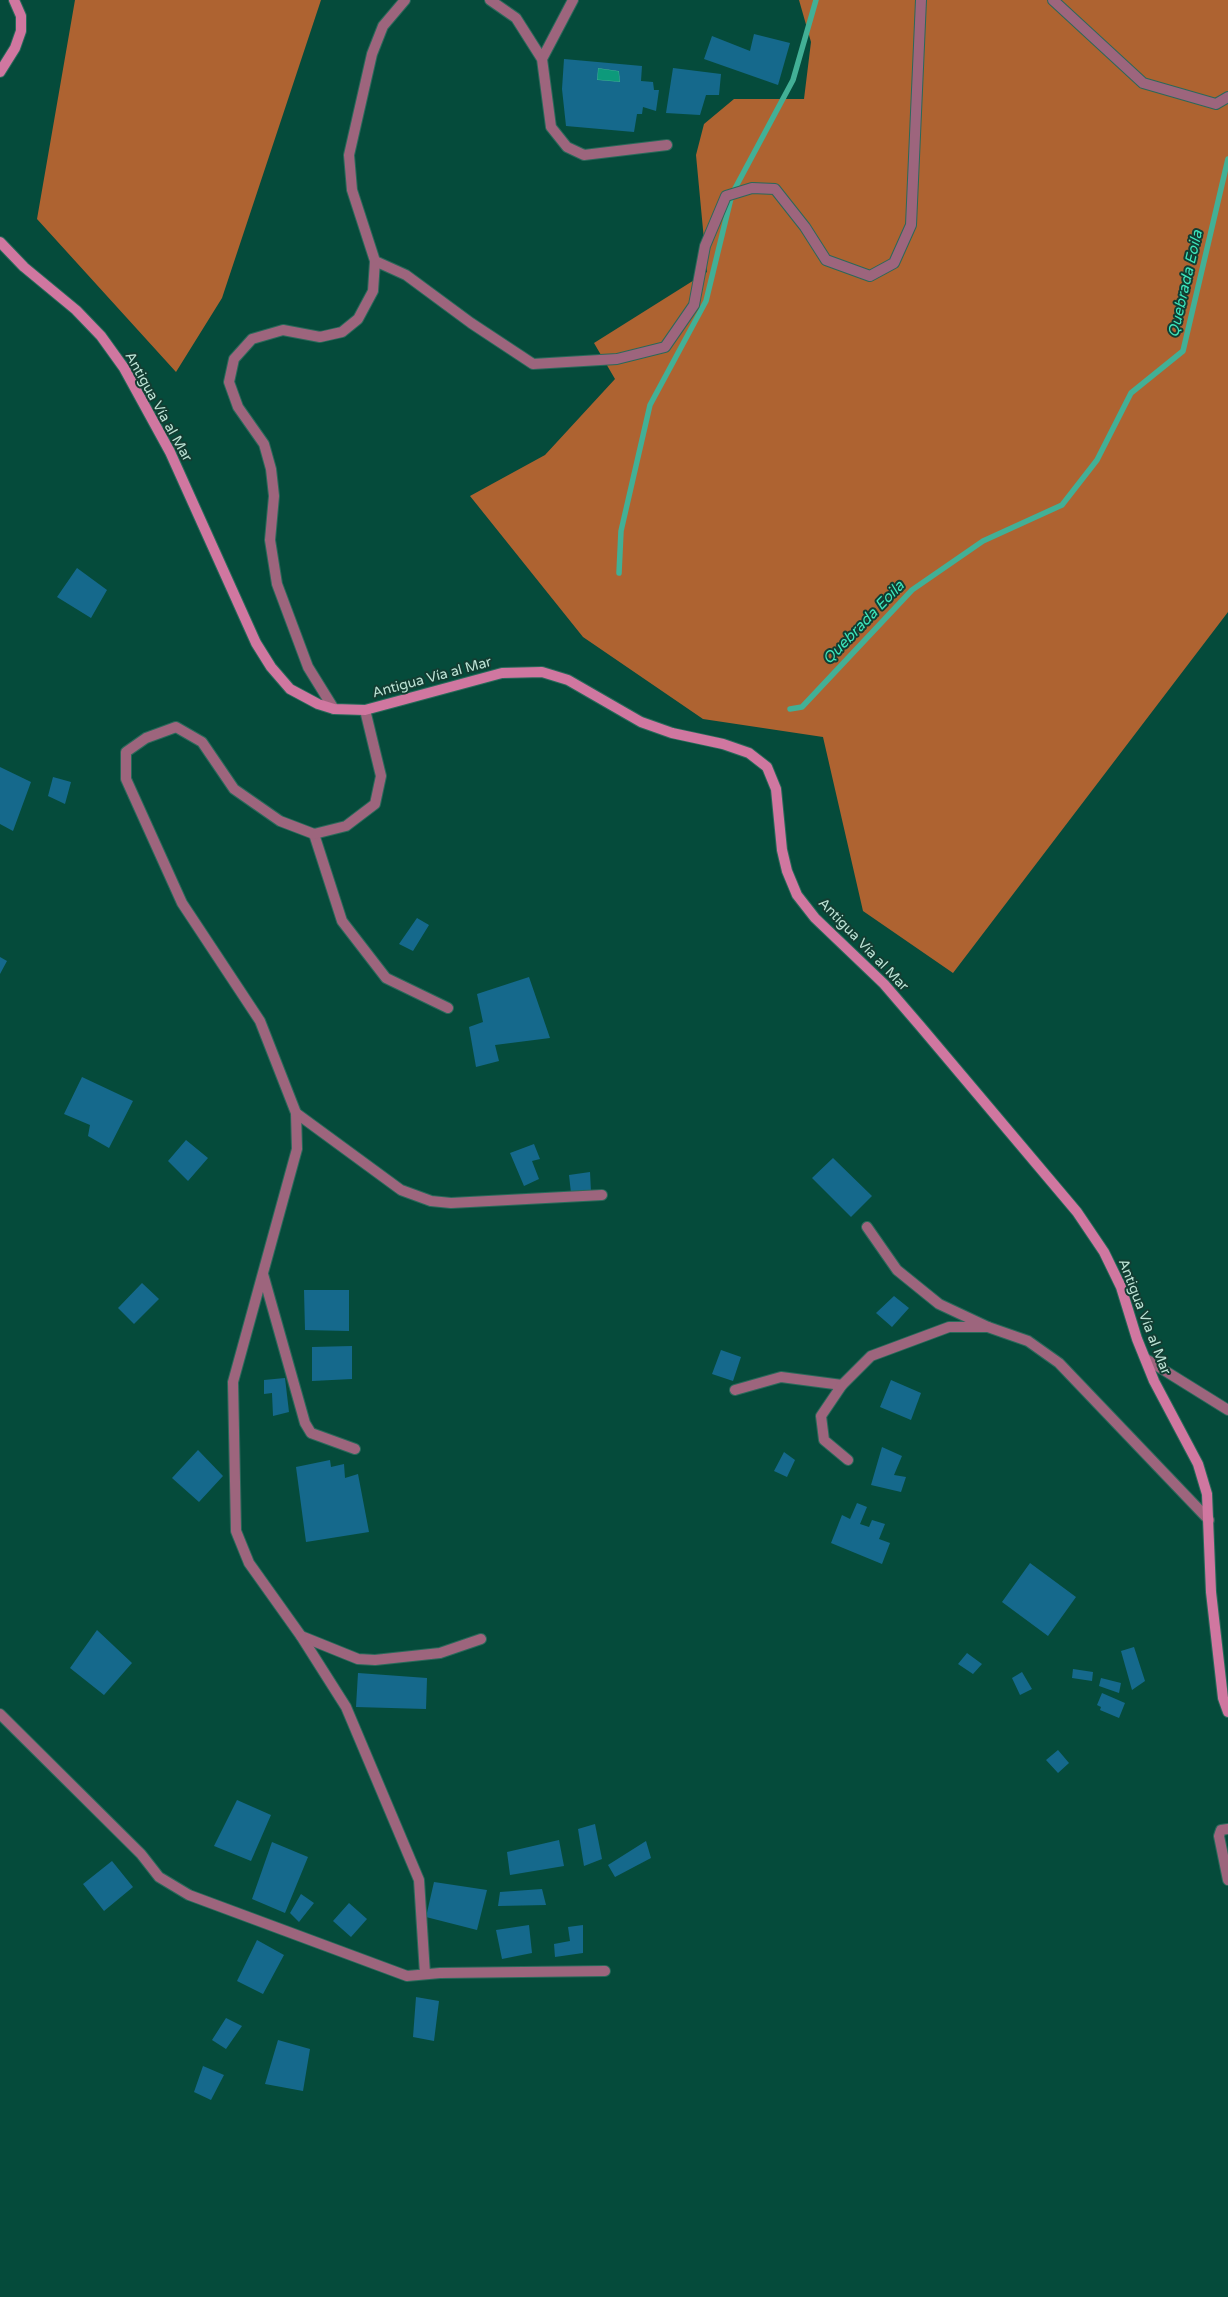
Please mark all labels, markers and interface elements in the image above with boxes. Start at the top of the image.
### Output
water label: Quebrada Eoila [1165,229,1207,339]
street label: Antigua Vía al Mar [121,349,195,465]
water label: Quebrada Eoila [819,577,909,669]
street label: Antigua Vía al Mar [371,654,493,702]
street label: Antigua Vía al Mar [814,895,912,995]
street label: Antigua Vía al Mar [1114,1257,1174,1377]

